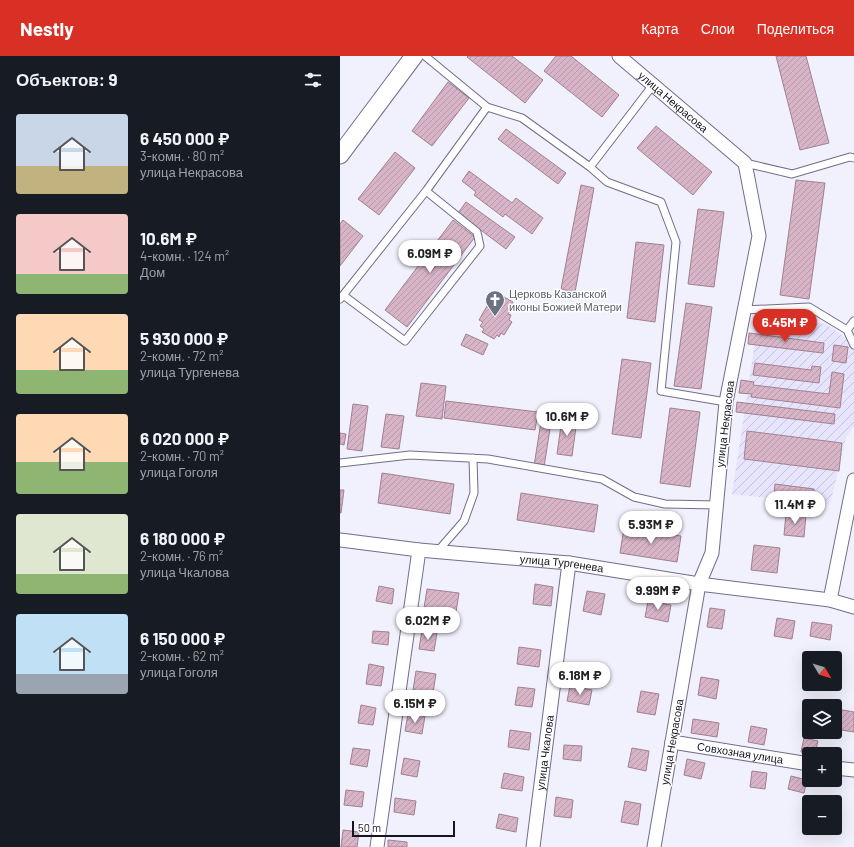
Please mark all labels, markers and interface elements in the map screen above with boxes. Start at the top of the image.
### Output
text: Nestly [20,17,74,40]
text: Карта [641,20,679,37]
text: Слои [701,20,735,37]
text: Поделиться [757,20,834,37]
street label: улица Некрасова [636,68,712,135]
text: Объектов: 9 [16,69,117,89]
icon: filters [302,69,324,91]
text: 6 450 000 ₽ [140,128,229,148]
icon: home [48,130,96,178]
text: 3-комн. · 80 m² [140,148,224,164]
text: улица Некрасова [140,164,243,180]
text: 10.6M ₽ [140,228,197,248]
icon: home [48,230,96,278]
pin: 6.09M ₽ [393,240,467,274]
text: 6.09M ₽ [407,245,453,261]
text: 4-комн. · 124 m² [140,248,229,264]
text: Дом [140,264,165,280]
place label: Церковь Казанской иконы Божией Матери [509,287,622,313]
church icon: Церковь Казанской иконы Божией Матери [484,289,506,317]
pin: 6.45M ₽ [748,309,822,343]
text: 6.45M ₽ [762,314,808,330]
text: 5 930 000 ₽ [140,328,228,348]
icon: home [48,330,96,378]
text: 2-комн. · 72 m² [140,348,224,364]
text: улица Тургенева [140,364,239,380]
street label: улица Некрасова [713,379,736,468]
pin: 10.6M ₽ [530,403,604,437]
text: 10.6M ₽ [545,408,589,424]
text: 6 020 000 ₽ [140,428,229,448]
icon: home [48,430,96,478]
text: 2-комн. · 70 m² [140,448,224,464]
text: улица Гоголя [140,464,218,480]
pin: 11.4M ₽ [758,491,832,525]
text: 11.4M ₽ [774,496,816,512]
pin: 5.93M ₽ [614,511,688,545]
text: 5.93M ₽ [628,516,674,532]
text: 6 180 000 ₽ [140,528,225,548]
icon: home [48,530,96,578]
text: 2-комн. · 76 m² [140,548,223,564]
street label: улица Тургенева [519,552,605,575]
text: улица Чкалова [140,564,229,580]
pin: 9.99M ₽ [621,577,695,611]
text: 9.99M ₽ [635,582,681,598]
pin: 6.02M ₽ [391,607,465,641]
text: 6.02M ₽ [405,612,451,628]
text: 6 150 000 ₽ [140,628,225,648]
icon: home [48,630,96,678]
text: 2-комн. · 62 m² [140,648,224,664]
north arrow [802,651,842,691]
map controls [802,651,842,835]
pin: 6.18M ₽ [543,662,617,696]
text: улица Гоголя [140,664,218,680]
text: 6.18M ₽ [558,667,602,683]
pin: 6.15M ₽ [378,690,452,724]
text: 6.15M ₽ [393,695,437,711]
street label: улица Некрасова [658,697,686,786]
button: layers [802,699,842,739]
street label: улица Чкалова [533,714,556,791]
street label: Совхозная улица [696,739,785,766]
button: + [802,747,842,787]
button: − [802,795,842,835]
scale bar [352,819,455,838]
text: 50 m [358,821,381,834]

